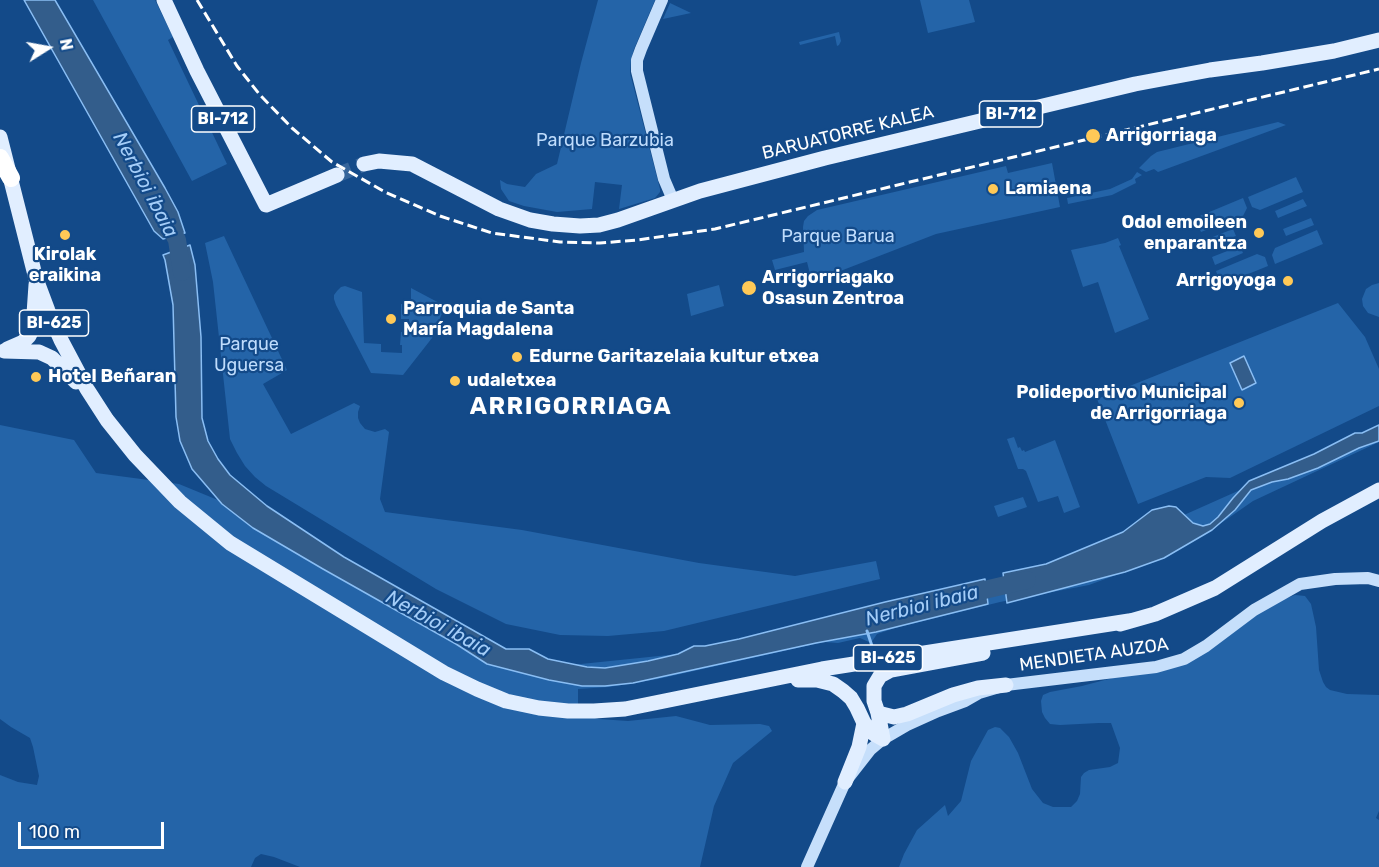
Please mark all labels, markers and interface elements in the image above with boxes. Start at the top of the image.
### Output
north arrow [18,18,78,78]
text: N [56,37,77,52]
street label: BARUATORRE KALEA [760,101,936,165]
road number: BI-712 [980,101,1042,127]
road number: BI-712 [192,106,254,132]
place label: Arrigorriaga [1106,125,1217,147]
marker: Arrigorriaga [1084,127,1102,145]
water label: Nerbioi ibaia [107,128,183,242]
park label: Parque Barzubia [536,130,674,152]
place label: Lamiaena [1005,178,1092,200]
marker: Lamiaena [986,182,1000,196]
place label: Odol emoileen enparantza [1121,212,1247,254]
park label: Parque Barua [781,226,895,248]
marker: Odol emoileen enparantza [1252,226,1266,240]
marker: Kirolak eraikina [58,228,72,242]
place label: Kirolak eraikina [29,244,101,286]
place label: Arrigorriagako Osasun Zentroa [762,267,904,310]
place label: Arrigoyoga [1176,270,1276,292]
marker: Arrigoyoga [1281,274,1295,288]
marker: Arrigorriagako Osasun Zentroa [740,279,758,297]
place label: Parroquia de Santa María Magdalena [403,298,574,340]
road number: BI-625 [20,310,88,336]
marker: Parroquia de Santa María Magdalena [384,312,398,326]
park label: Parque Uguersa [214,334,284,376]
place label: Edurne Garitazelaia kultur etxea [529,346,819,368]
marker: Edurne Garitazelaia kultur etxea [510,350,524,364]
place label: Hotel Beñaran [48,366,176,388]
marker: Hotel Beñaran [29,370,43,384]
place label: udaletxea [467,370,556,392]
marker: udaletxea [448,374,462,388]
place label: Polideportivo Municipal de Arrigorriaga [1016,382,1227,424]
district label: ARRIGORRIAGA [470,393,672,421]
marker: Polideportivo Municipal de Arrigorriaga [1232,396,1246,410]
water label: Nerbioi ibaia [863,580,981,632]
water label: Nerbioi ibaia [381,585,495,663]
street label: MENDIETA AUZOA [1018,634,1170,676]
road number: BI-625 [854,645,922,671]
scale bar [21,810,166,848]
text: 100 m [29,821,80,843]

